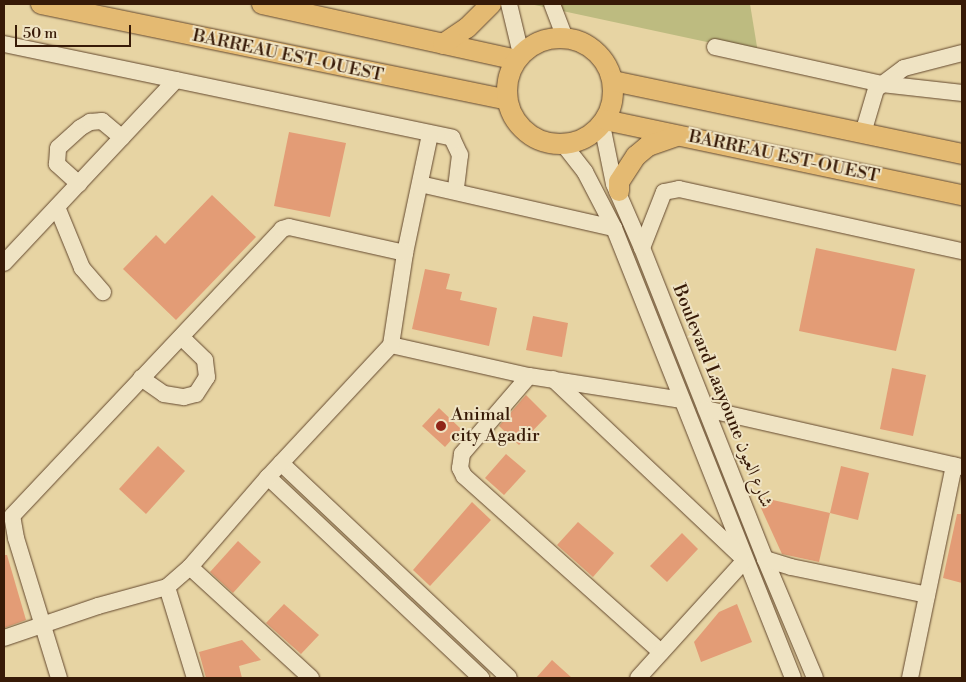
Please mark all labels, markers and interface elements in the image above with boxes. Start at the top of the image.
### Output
scale bar [18,15,134,47]
text: 50 m [23,24,57,43]
street label: BARREAU EST-OUEST [191,25,385,87]
street label: BARREAU EST-OUEST [687,126,881,188]
street label: Boulevard Laayoune شارع العيون [667,281,777,511]
place label: Animal city Agadir [451,405,540,448]
marker: Animal city Agadir [435,420,447,432]

